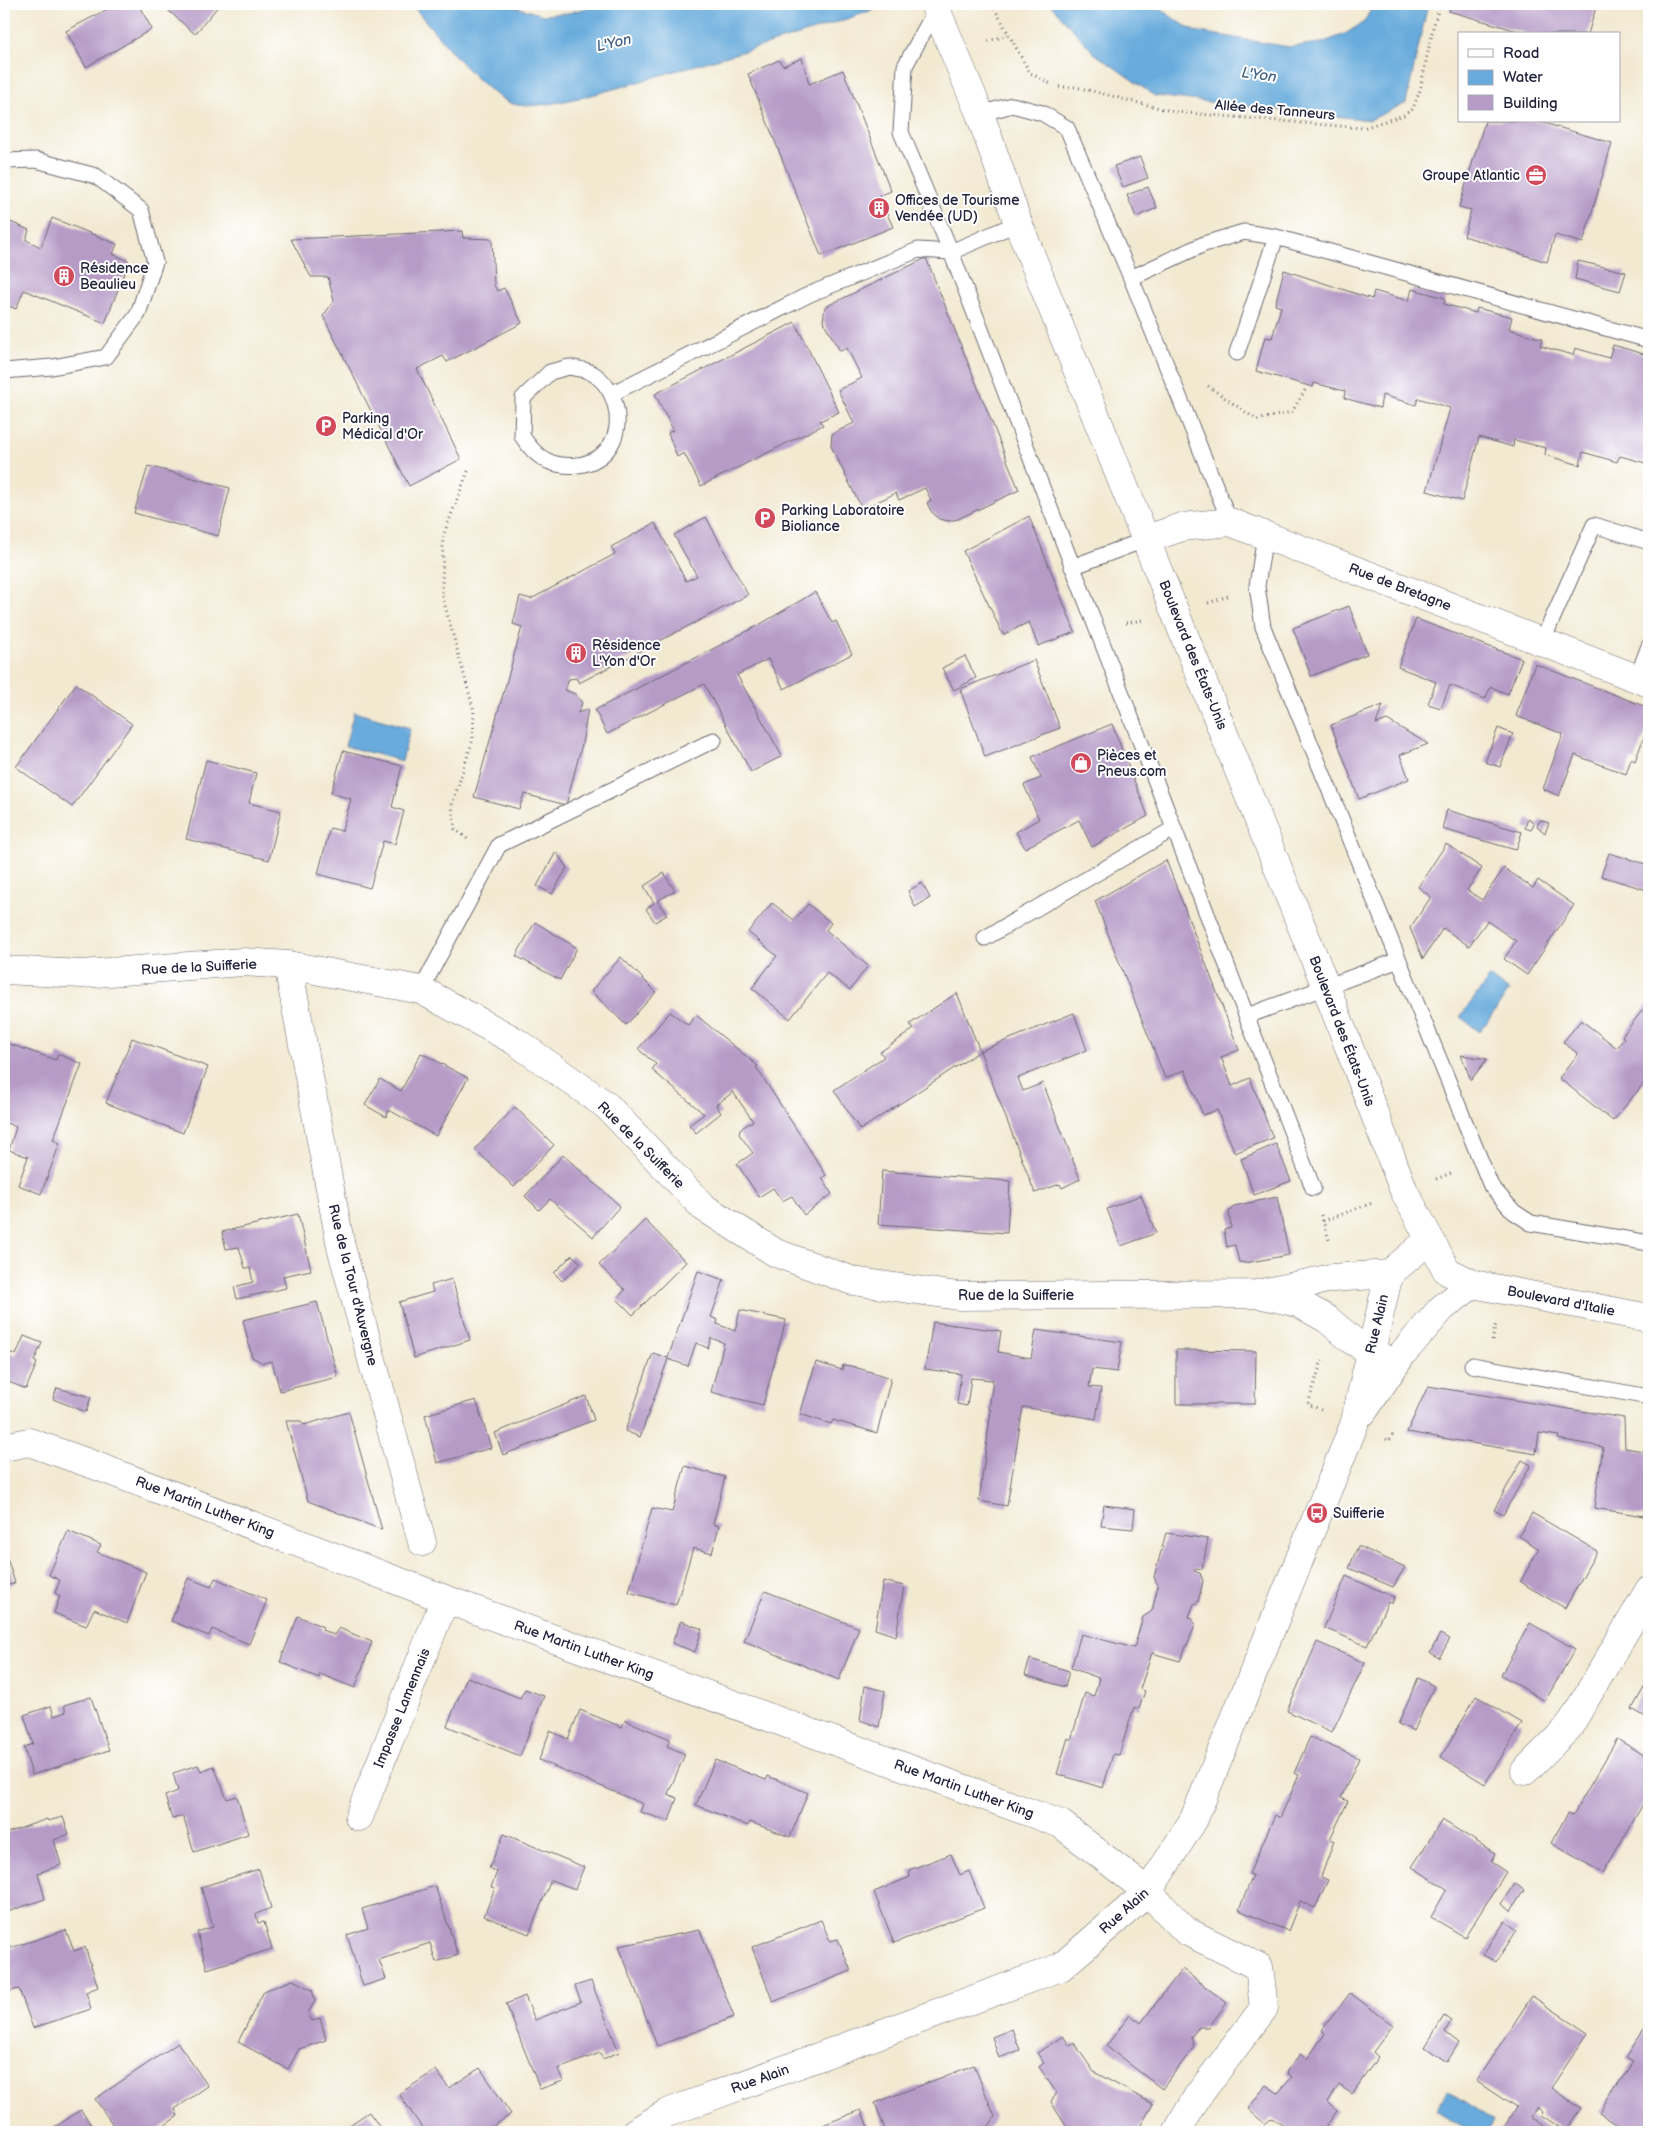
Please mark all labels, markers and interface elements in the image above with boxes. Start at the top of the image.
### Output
water label: L'Yon [595,30,633,56]
legend [1458,32,1620,122]
text: Road [1503,44,1539,63]
water label: L'Yon [1240,63,1278,87]
text: Water [1503,68,1543,87]
text: Building [1503,94,1558,113]
street label: Allée des Tanneurs [1214,96,1336,124]
office icon: Groupe Atlantic [1524,163,1548,187]
place label: Groupe Atlantic [1422,167,1520,184]
place label: Offices de Tourisme Vendée (UD) [895,192,1019,225]
building icon: Offices de Tourisme Vendée (UD) [867,196,891,220]
place label: Résidence Beaulieu [80,260,149,293]
building icon: Résidence Beaulieu [52,264,76,288]
place label: Parking Médical d'Or [342,410,424,443]
parking icon: Parking Médical d'Or [314,414,338,438]
place label: Parking Laboratoire Bioliance [781,502,904,535]
parking icon: Parking Laboratoire Bioliance [753,506,777,530]
street label: Rue de Bretagne [1346,560,1454,614]
street label: Boulevard des États-Unis [1155,577,1232,732]
place label: Résidence L'Yon d'Or [592,637,661,670]
building icon: Résidence L'Yon d'Or [564,641,588,665]
place label: Pièces et Pneus.com [1097,747,1166,780]
shop icon: Pièces et Pneus.com [1069,751,1093,775]
street label: Boulevard des États-Unis [1305,953,1380,1109]
street label: Rue de la Suifferie [141,955,257,979]
street label: Rue de la Suifferie [594,1098,688,1192]
street label: Rue de la Tour d'Auvergne [325,1202,381,1368]
street label: Boulevard d'Italie [1506,1282,1616,1320]
street label: Rue de la Suifferie [958,1287,1074,1304]
street label: Rue Alain [1362,1293,1392,1355]
street label: Rue Martin Luther King [133,1473,277,1541]
bus stop icon: Suifferie [1305,1501,1329,1525]
place label: Suifferie [1333,1505,1385,1522]
street label: Rue Martin Luther King [512,1617,656,1683]
street label: Impasse Lamennais [370,1646,434,1770]
street label: Rue Martin Luther King [892,1756,1036,1822]
street label: Rue Alain [1096,1884,1152,1938]
street label: Rue Alain [729,2061,791,2097]

